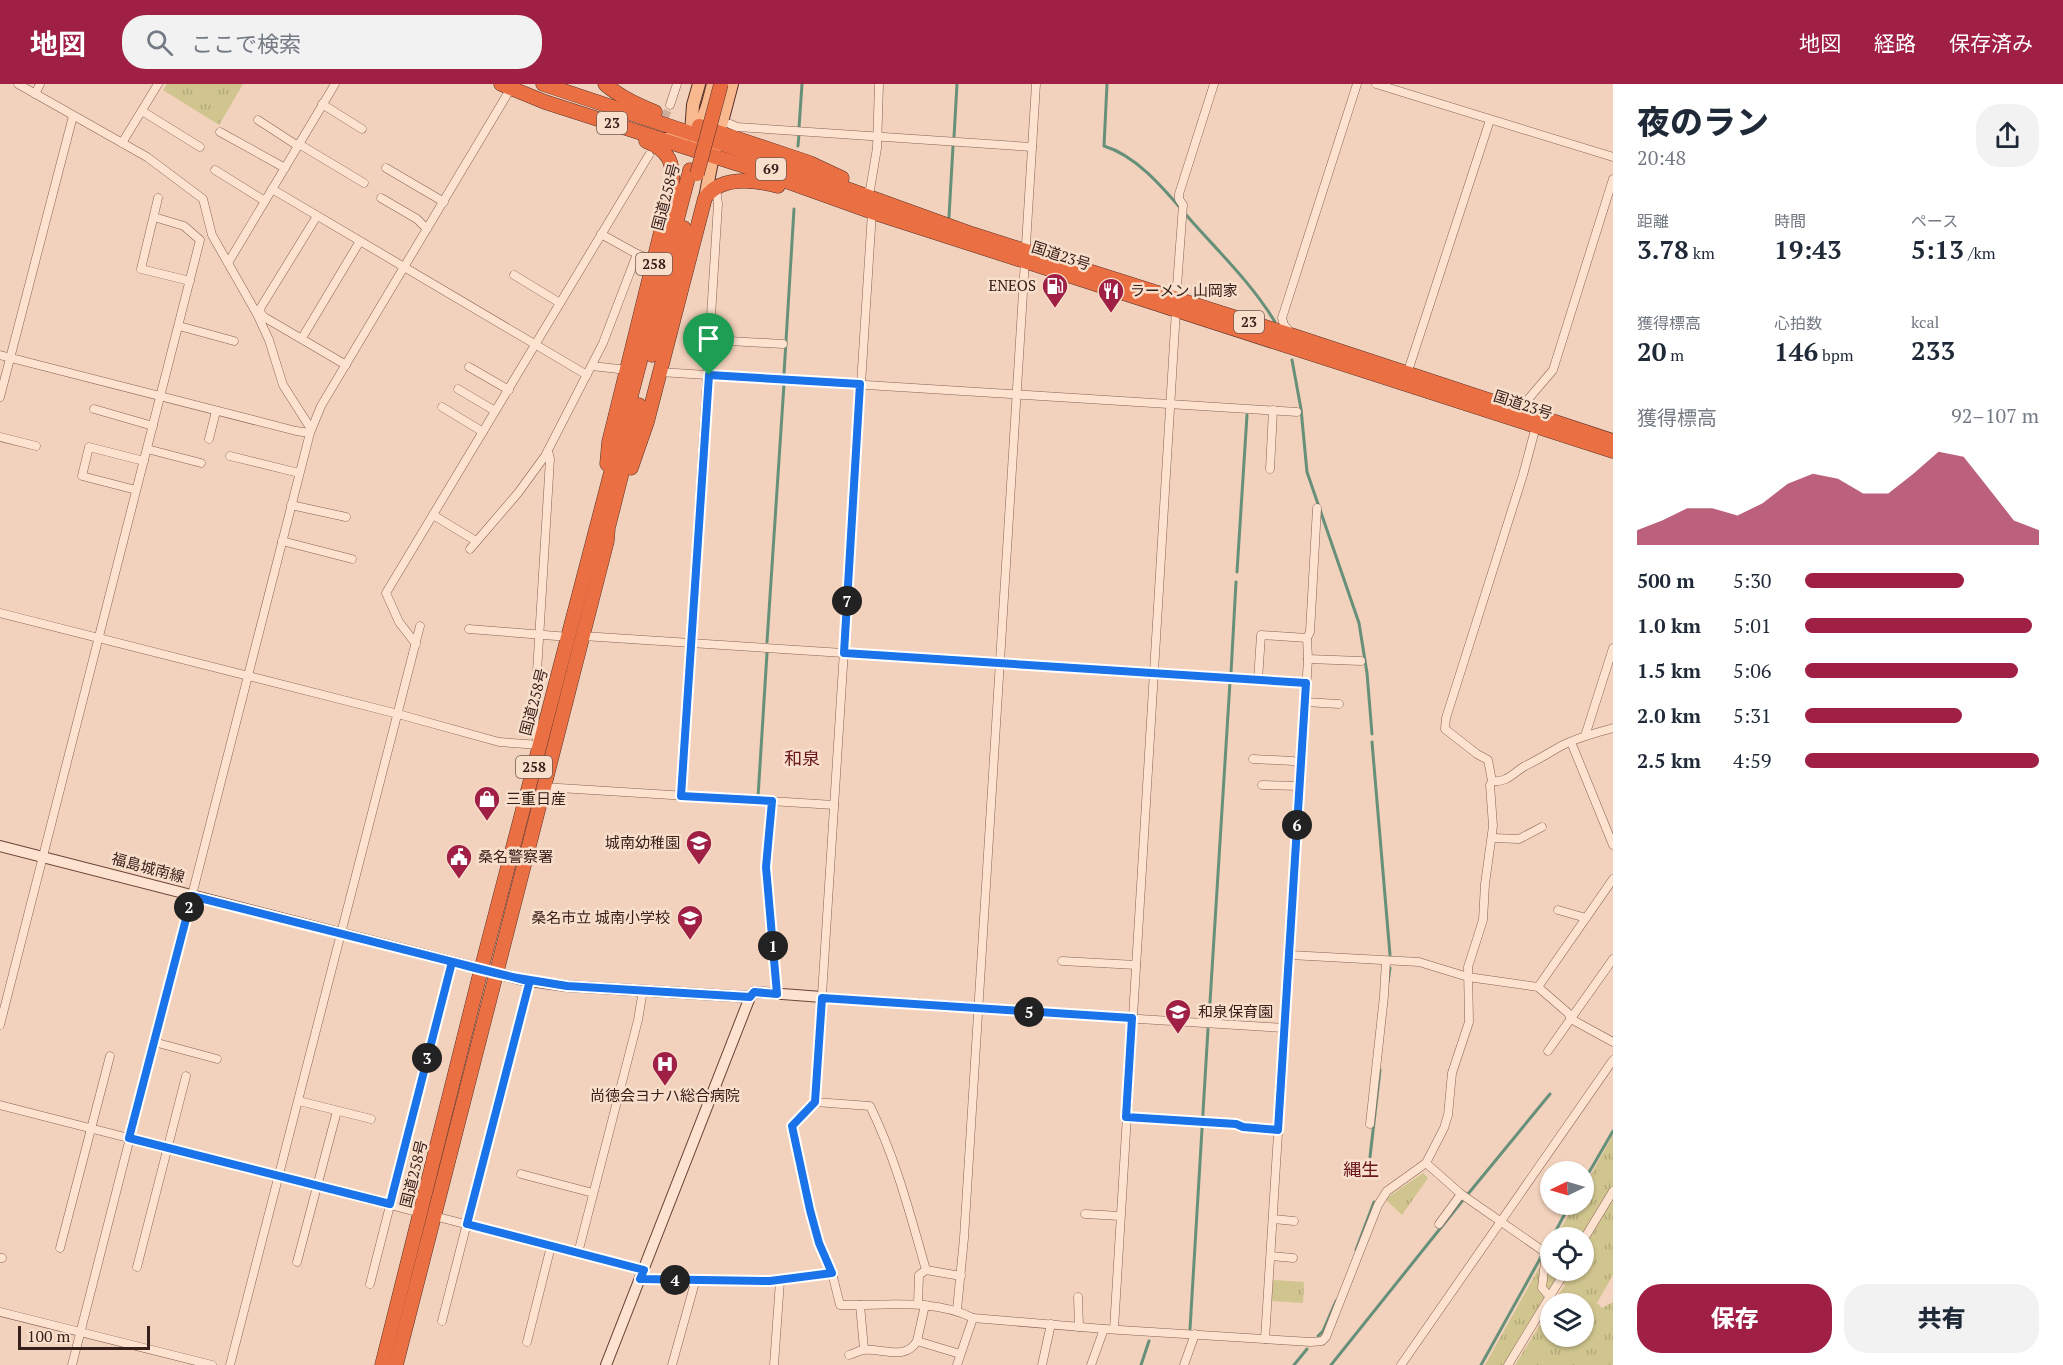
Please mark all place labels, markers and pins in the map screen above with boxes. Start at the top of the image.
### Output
fuel station icon: ENEOS [1040,271,1070,309]
place label: ENEOS [988,275,1036,295]
restaurant icon: ラーメン 山岡家 [1096,276,1126,314]
place label: ラーメン 山岡家 [1130,280,1238,300]
pin [683,313,734,375]
pin: 7 [832,586,862,616]
shop icon: 三重日産 [472,784,502,822]
place label: 三重日産 [506,788,566,808]
pin: 6 [1282,810,1312,840]
school or university icon: 城南幼稚園 [684,828,714,866]
place label: 城南幼稚園 [605,832,680,852]
public building icon: 桑名警察署 [444,842,474,880]
place label: 桑名警察署 [478,846,553,866]
pin: 2 [174,892,204,922]
school or university icon: 桑名市立 城南小学校 [675,903,705,941]
place label: 桑名市立 城南小学校 [531,907,670,927]
pin: 1 [758,931,788,961]
pin: 5 [1014,997,1044,1027]
school or university icon: 和泉保育園 [1163,997,1193,1035]
place label: 和泉保育園 [1198,1001,1273,1021]
pin: 3 [412,1043,442,1073]
hospital icon: 尚徳会ヨナハ総合病院 [650,1049,680,1087]
place label: 尚徳会ヨナハ総合病院 [590,1085,740,1105]
pin: 4 [660,1265,690,1295]

